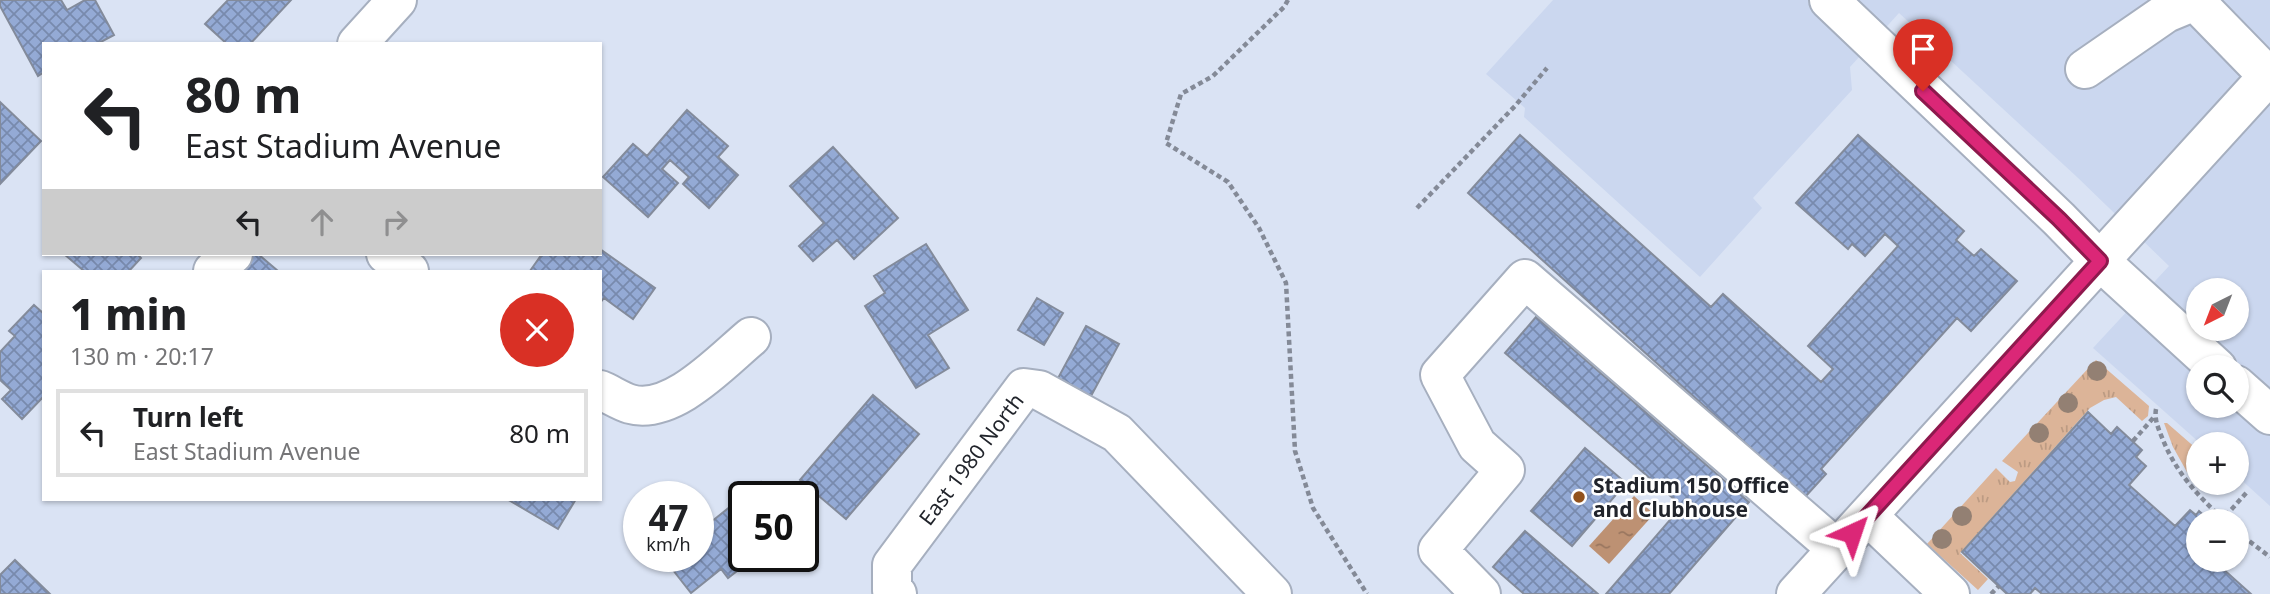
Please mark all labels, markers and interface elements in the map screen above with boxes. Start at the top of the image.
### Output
pin [1893,19,1953,91]
icon: arrive [1904,30,1942,68]
text: 80 m [185,61,302,127]
icon: left [70,70,161,161]
text: East Stadium Avenue [185,124,501,167]
icon: left [230,203,268,241]
icon: ahead [303,203,341,241]
icon: right [376,203,414,241]
north arrow [2186,278,2249,341]
map controls [2186,278,2249,572]
text: 1 min [70,285,187,342]
button: close [500,293,574,367]
text: 130 m · 20:17 [70,340,214,372]
button: search [2186,355,2249,418]
street label: East 1980 North [912,387,1030,531]
text: Turn left [133,399,244,435]
icon: left [74,414,112,452]
text: 80 m [509,415,570,451]
button: + [2186,432,2249,495]
text: East Stadium Avenue [133,435,360,467]
place label: Stadium 150 Office and Clubhouse [1593,471,1789,523]
speed limit sign: 50 [728,481,819,572]
marker: Stadium 150 Office and Clubhouse [1571,489,1587,505]
text: 47 [648,494,689,541]
position arrow [1815,496,1889,570]
button: − [2186,509,2249,572]
text: km/h [646,532,691,556]

